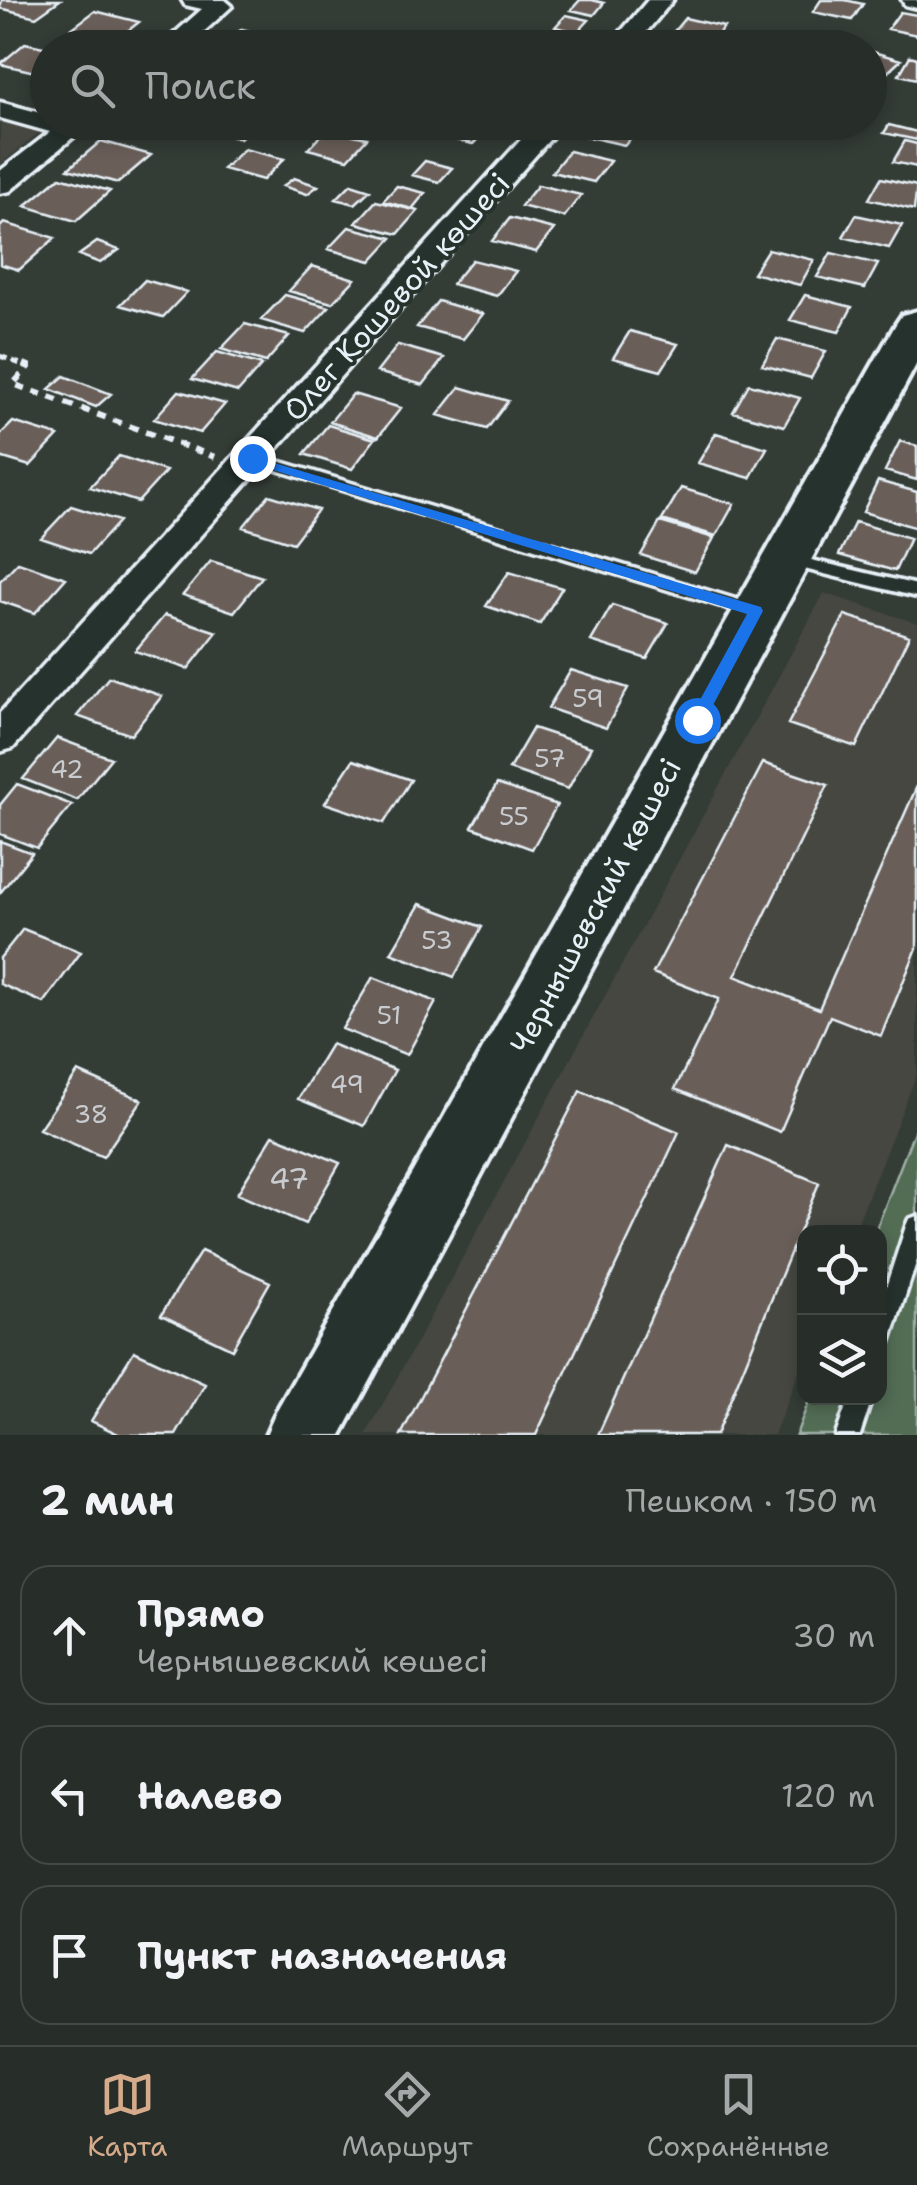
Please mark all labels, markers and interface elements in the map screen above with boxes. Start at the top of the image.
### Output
search box [30,30,887,140]
icon: search [65,58,120,113]
text: Поиск [145,60,256,111]
street label: Олег Кошевой көшесі [274,164,519,430]
route end [230,436,276,482]
house number: 59 [572,681,604,715]
route start [675,698,721,744]
house number: 57 [534,741,566,775]
street label: Чернышевский көшесі [500,751,691,1061]
house number: 42 [50,752,84,786]
house number: 55 [499,799,529,833]
house number: 53 [421,923,453,957]
house number: 51 [377,998,401,1032]
house number: 49 [330,1067,364,1101]
house number: 38 [74,1097,108,1131]
house number: 47 [269,1158,309,1199]
map controls [797,1225,887,1405]
button: locate [797,1225,887,1315]
button: layers [797,1315,887,1405]
text: 2 мин [40,1472,175,1528]
text: Пешком · 150 m [625,1479,877,1522]
text: Прямо [137,1588,265,1639]
icon: ahead [42,1608,97,1663]
text: 30 m [792,1614,875,1657]
text: Чернышевский көшесі [137,1639,488,1682]
icon: left [42,1768,97,1823]
text: Налево [137,1770,283,1821]
text: 120 m [781,1774,875,1817]
icon: arrive [42,1928,97,1983]
text: Пункт назначения [137,1930,507,1981]
tab: Карта [87,2067,167,2165]
tab: Маршрут [342,2067,472,2165]
tab: Сохранённые [647,2067,830,2165]

